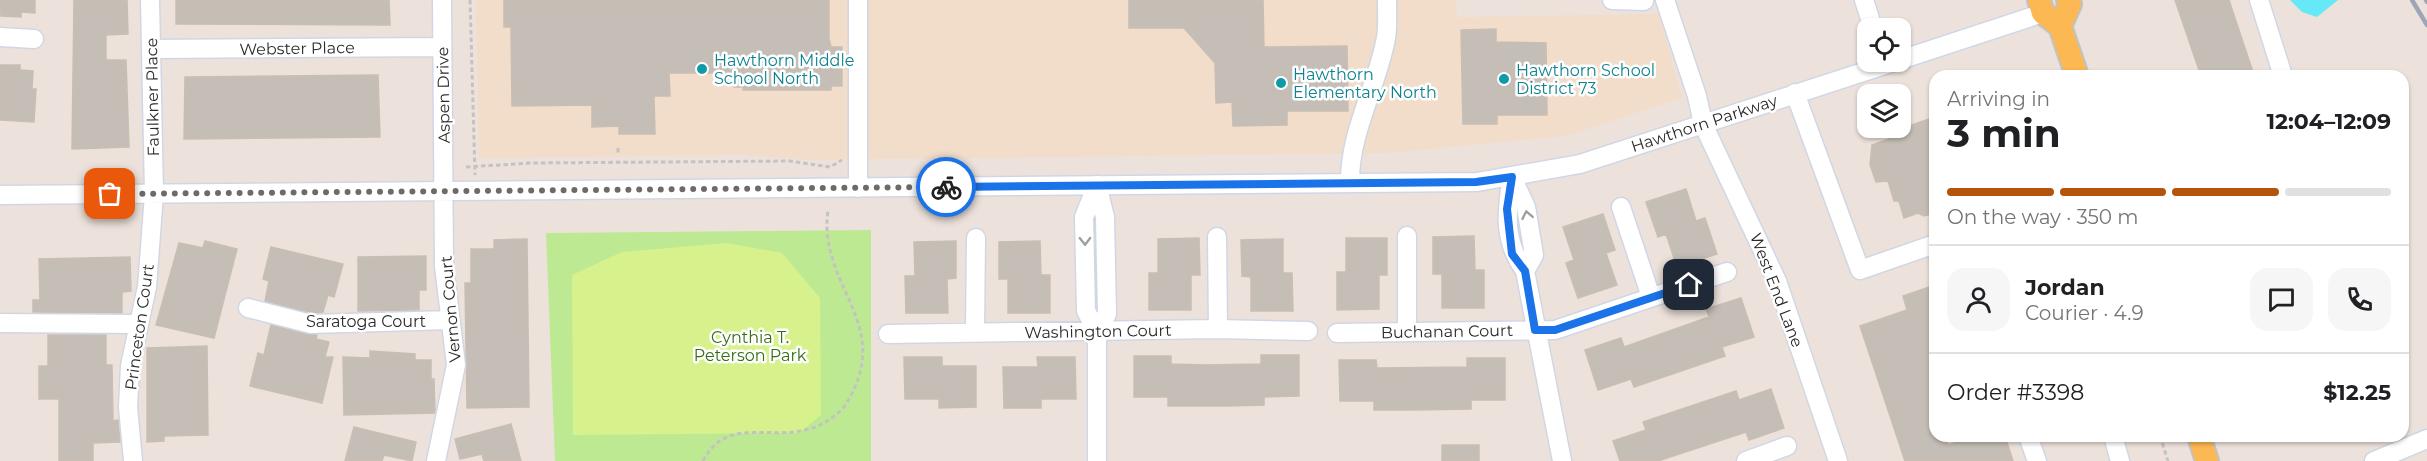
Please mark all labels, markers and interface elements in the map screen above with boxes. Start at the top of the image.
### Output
map controls [1857,18,1911,138]
button: locate [1857,18,1911,72]
street label: Faulkner Place [142,38,163,156]
street label: Webster Place [239,38,355,59]
street label: Aspen Drive [433,47,454,143]
place label: Hawthorn Middle School North [714,51,854,88]
place label: Hawthorn School District 73 [1516,61,1655,98]
marker: Hawthorn Middle School North [695,62,709,76]
place label: Hawthorn Elementary North [1293,65,1437,102]
marker: Hawthorn School District 73 [1497,72,1511,86]
marker: Hawthorn Elementary North [1274,76,1288,90]
button: layers [1857,84,1911,138]
text: Arriving in [1947,87,2050,111]
street label: Hawthorn Parkway [1629,91,1780,156]
text: 12:04–12:09 [2266,108,2391,135]
text: 3 min [1947,109,2061,157]
courier [916,157,976,217]
pin [84,168,135,219]
icon: bike [930,171,963,204]
icon: bag [93,177,126,210]
text: On the way · 350 m [1947,205,2139,229]
one-way arrow [1521,211,1534,221]
street label: West End Lane [1746,230,1807,350]
one-way arrow [1078,237,1091,246]
street label: Vernon Court [436,254,465,363]
pin [1663,259,1714,310]
street label: Princeton Court [121,262,158,391]
icon: home [1672,268,1705,301]
button: person [1947,268,2010,331]
button: chat [2250,268,2313,331]
button: phone [2328,268,2391,331]
text: Jordan [2025,274,2105,301]
text: Courier · 4.9 [2025,301,2144,325]
street label: Saratoga Court [306,312,427,331]
street label: Washington Court [1024,321,1172,342]
street label: Buchanan Court [1381,321,1514,342]
park label: Cynthia T. Peterson Park [694,328,807,365]
text: Order #3398 [1947,379,2084,406]
text: $12.25 [2323,379,2391,406]

